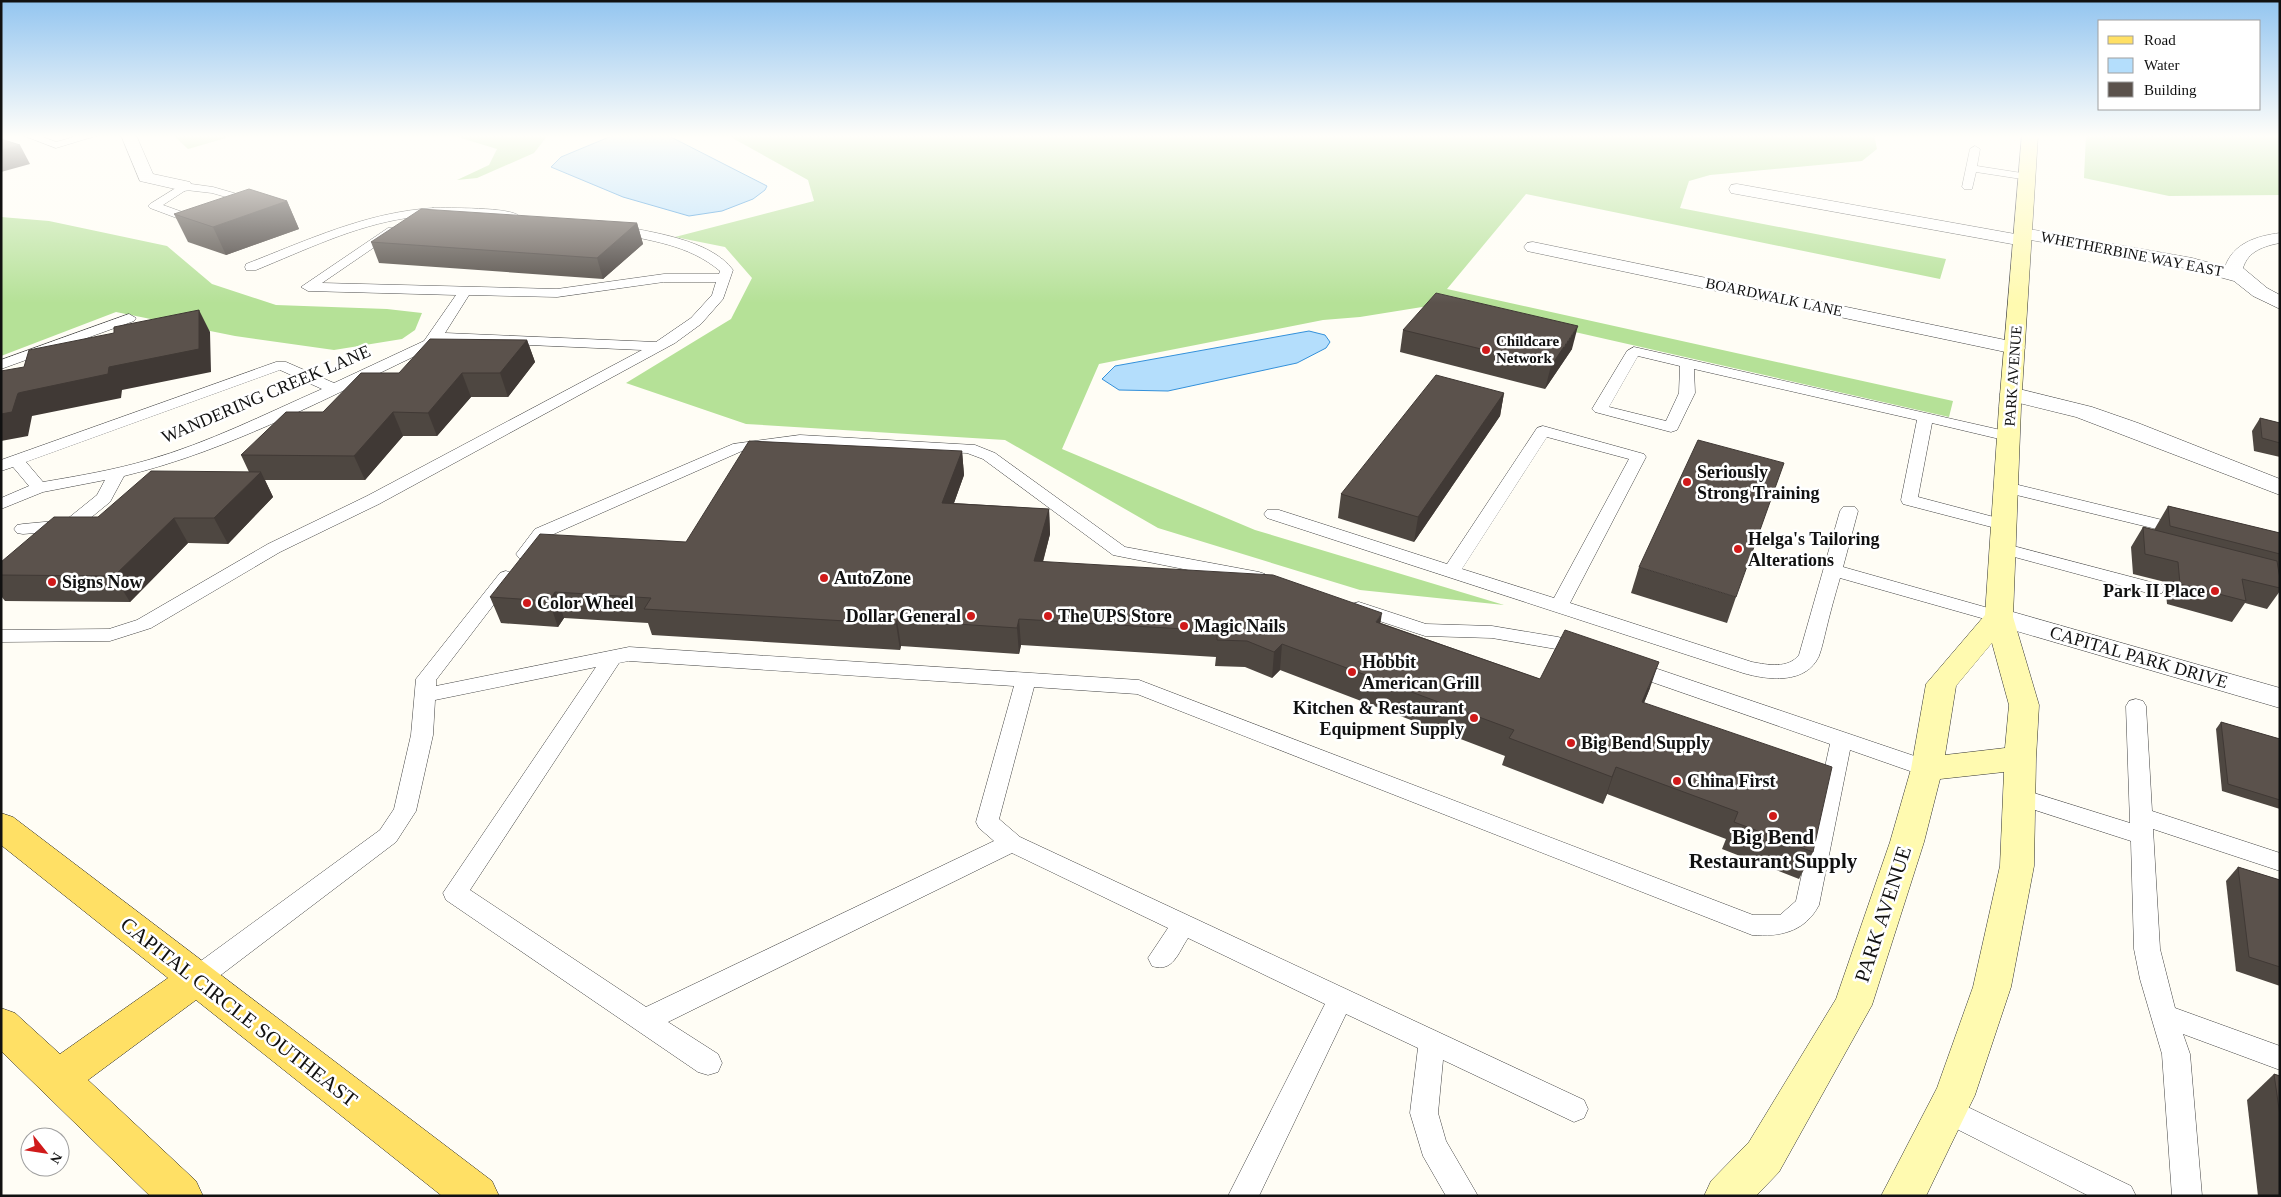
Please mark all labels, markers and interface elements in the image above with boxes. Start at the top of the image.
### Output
legend [2098,20,2261,110]
text: Road [2144,32,2176,48]
text: Water [2144,57,2179,73]
text: Building [2144,82,2197,98]
street label: WHETHERBINE WAY EAST [2040,228,2224,280]
street label: BOARDWALK LANE [1704,275,1844,319]
street label: PARK AVENUE [2001,325,2025,427]
place label: Childcare Network [1496,333,1559,366]
street label: WANDERING CREEK LANE [159,341,373,447]
marker: Childcare Network [1480,344,1492,356]
place label: Seriously Strong Training [1697,462,1820,503]
marker: Seriously Strong Training [1681,476,1693,488]
place label: Helga's Tailoring Alterations [1748,529,1880,570]
marker: Helga's Tailoring Alterations [1732,543,1744,555]
place label: AutoZone [834,568,911,588]
place label: Signs Now [62,572,143,592]
marker: AutoZone [818,572,830,584]
marker: Signs Now [46,576,58,588]
place label: Park II Place [2103,581,2205,601]
marker: Park II Place [2209,585,2221,597]
place label: Color Wheel [537,593,634,613]
marker: Color Wheel [521,597,533,609]
place label: Dollar General [846,606,961,626]
place label: The UPS Store [1058,606,1172,626]
marker: Dollar General [965,610,977,622]
marker: The UPS Store [1042,610,1054,622]
place label: Magic Nails [1194,616,1286,636]
marker: Magic Nails [1178,620,1190,632]
street label: CAPITAL PARK DRIVE [2048,622,2230,692]
place label: Hobbit American Grill [1362,652,1479,693]
marker: Hobbit American Grill [1346,666,1358,678]
place label: Kitchen & Restaurant Equipment Supply [1293,698,1464,739]
marker: Kitchen & Restaurant Equipment Supply [1468,712,1480,724]
place label: Big Bend Supply [1581,733,1710,753]
marker: Big Bend Supply [1565,737,1577,749]
place label: China First [1687,771,1776,791]
marker: China First [1671,775,1683,787]
marker: Big Bend Restaurant Supply [1767,810,1779,822]
place label: Big Bend Restaurant Supply [1689,825,1858,873]
street label: PARK AVENUE [1850,843,1916,985]
street label: CAPITAL CIRCLE SOUTHEAST [116,912,362,1112]
north arrow [20,1127,70,1177]
text: N [47,1150,65,1166]

